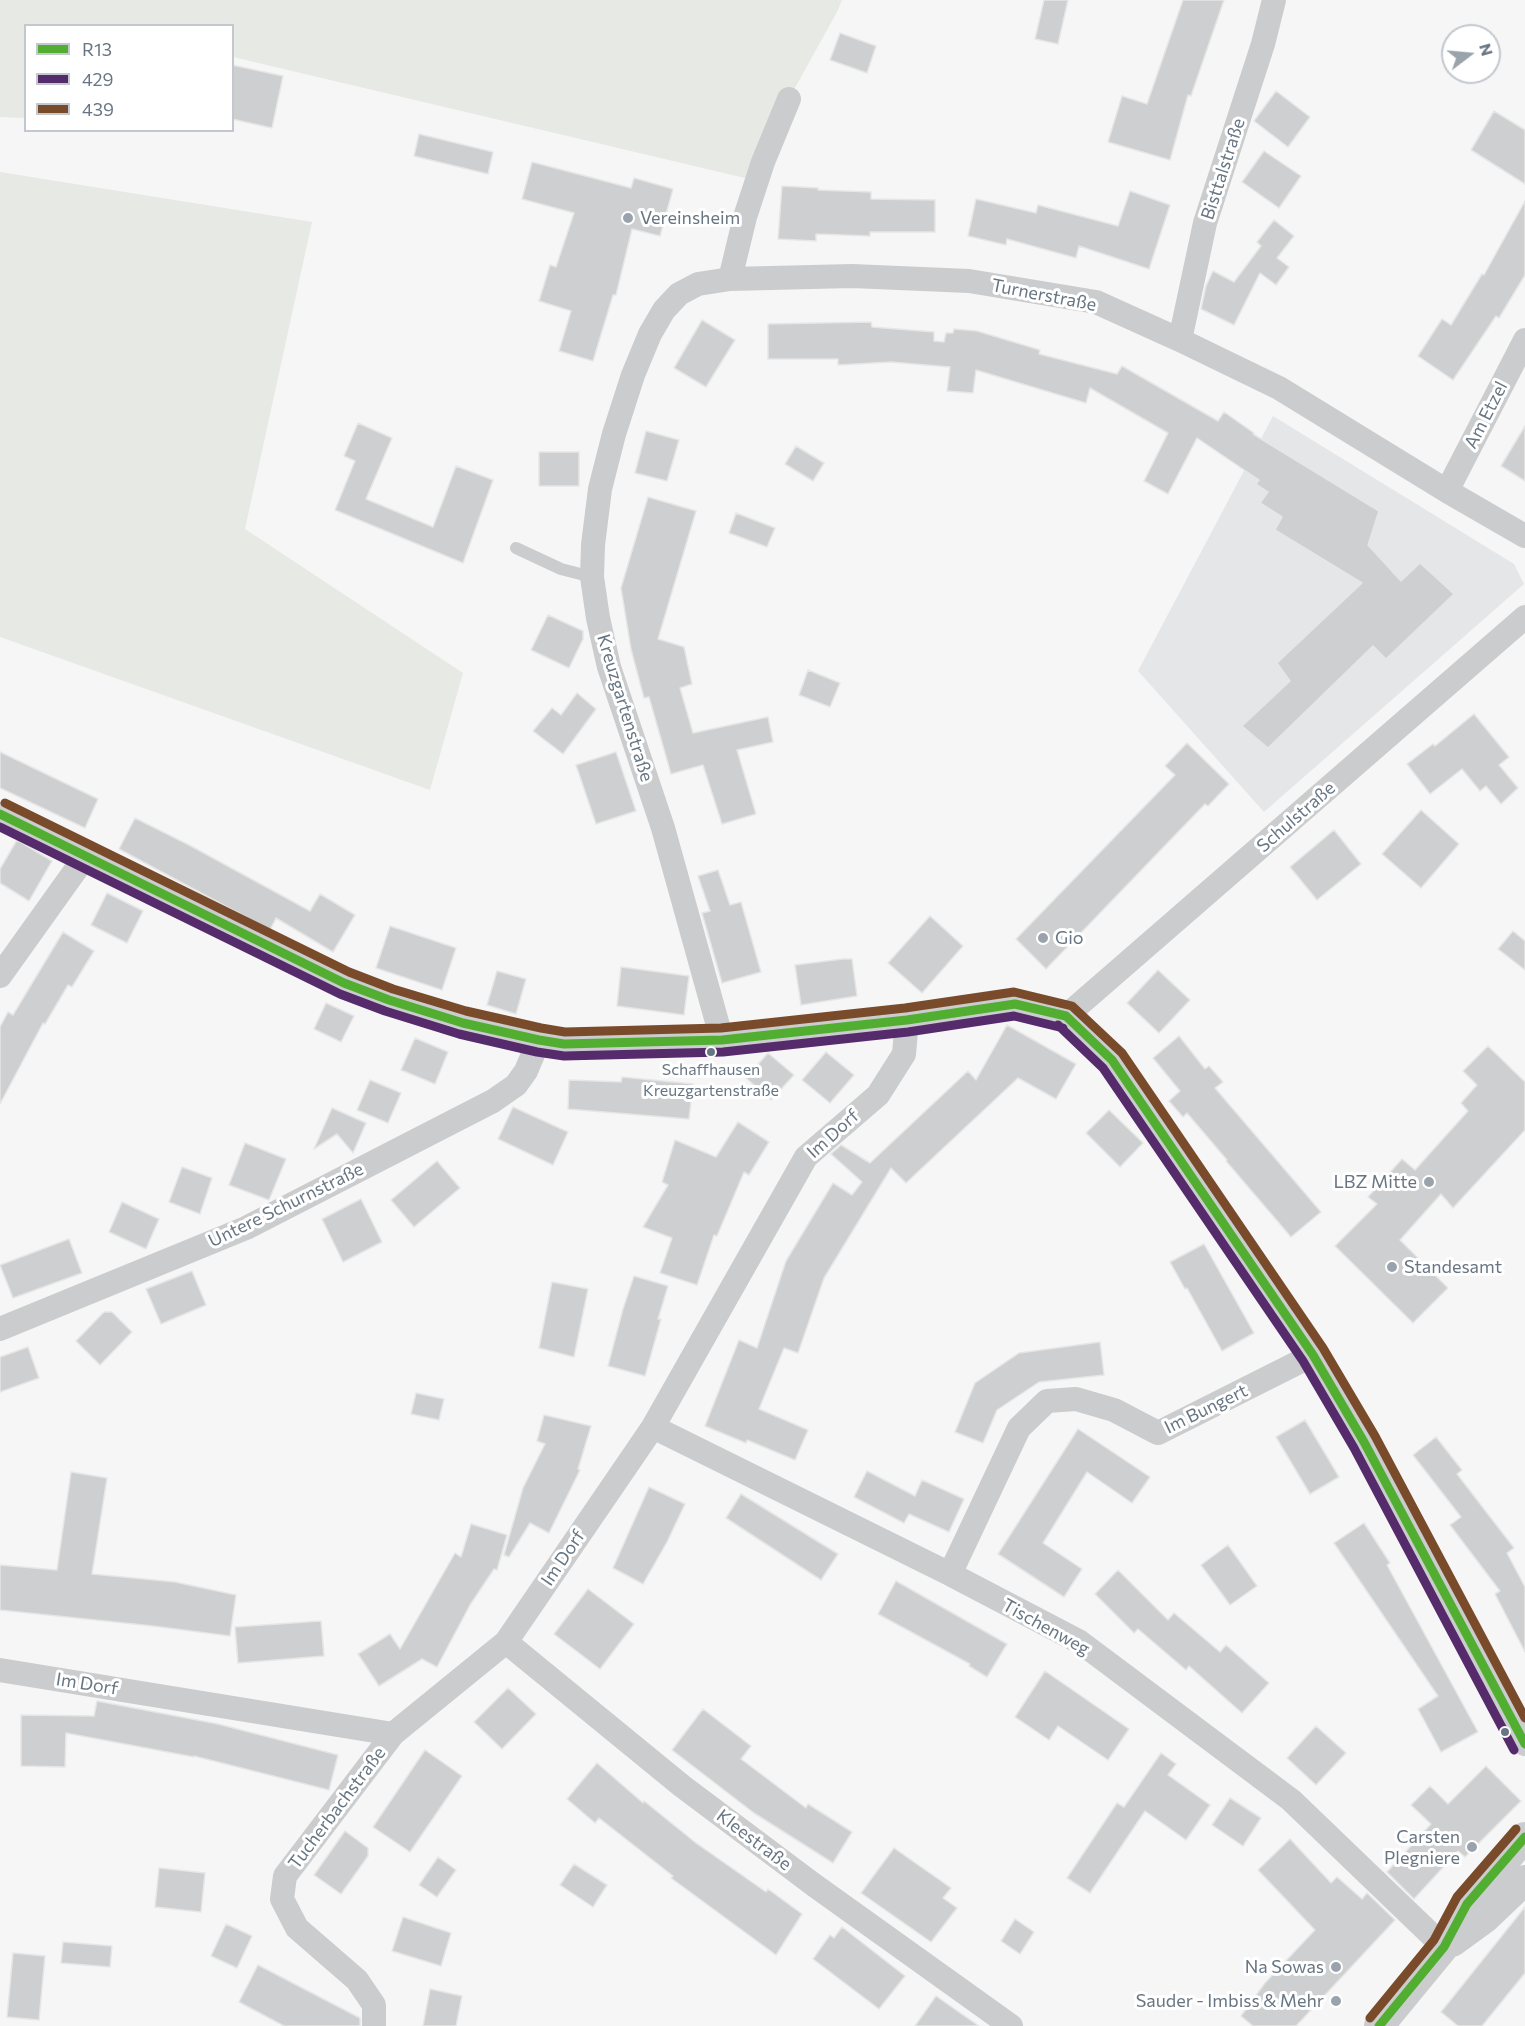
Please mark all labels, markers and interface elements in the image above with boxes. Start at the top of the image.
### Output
legend [24,24,234,132]
north arrow [1441,24,1501,84]
text: R13 [82,38,112,60]
text: N [1476,41,1498,58]
text: 429 [82,68,113,90]
text: 439 [82,98,114,120]
street label: Bisttalstraße [1196,116,1250,222]
place label: Vereinsheim [640,207,740,229]
marker: Vereinsheim [621,211,635,225]
street label: Turnerstraße [990,274,1098,316]
street label: Am Etzel [1460,378,1512,452]
street label: Kreuzgartenstraße [592,632,658,784]
street label: Schulstraße [1252,777,1340,857]
place label: Gio [1055,927,1084,949]
marker: Gio [1036,931,1050,945]
marker: Schaffhausen Kreuzgartenstraße [705,1046,717,1058]
place label: Schaffhausen Kreuzgartenstraße [643,1060,779,1098]
street label: Im Dorf [803,1105,863,1163]
street label: Untere Schurnstraße [205,1158,367,1252]
place label: LBZ Mitte [1334,1171,1417,1193]
marker: LBZ Mitte [1422,1175,1436,1189]
place label: Standesamt [1404,1256,1502,1278]
marker: Standesamt [1385,1260,1399,1274]
street label: Im Bungert [1161,1380,1251,1438]
street label: Im Dorf [537,1526,589,1590]
street label: Tischenweg [999,1594,1093,1660]
street label: Im Dorf [54,1668,120,1700]
unlabelled marker [1499,1726,1511,1738]
street label: Tucherbachstraße [284,1743,390,1873]
street label: Kleestraße [712,1805,796,1875]
place label: Carsten Plegniere [1384,1826,1460,1868]
marker: Carsten Plegniere [1465,1840,1479,1854]
place label: Na Sowas [1245,1956,1324,1978]
marker: Na Sowas [1329,1960,1343,1974]
place label: Sauder - Imbiss & Mehr [1136,1990,1324,2012]
marker: Sauder - Imbiss & Mehr [1329,1994,1343,2008]

